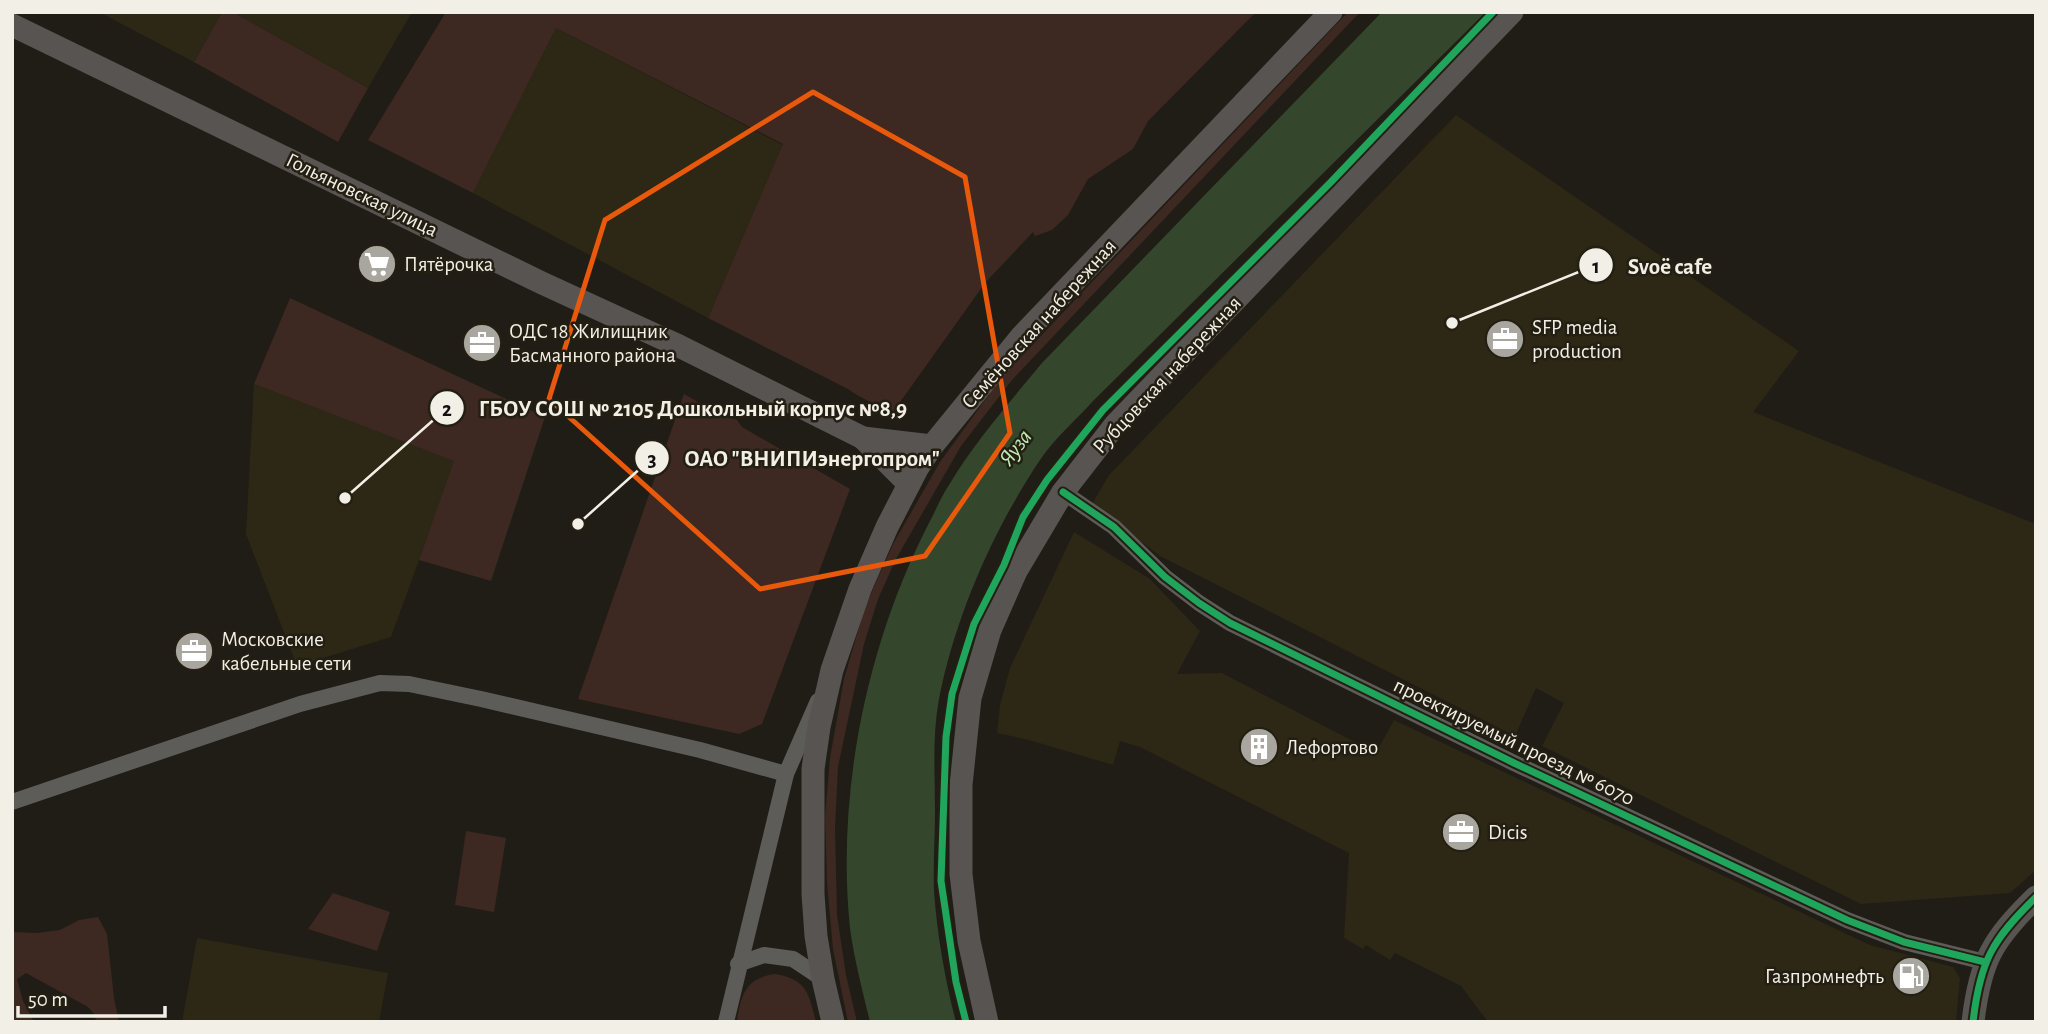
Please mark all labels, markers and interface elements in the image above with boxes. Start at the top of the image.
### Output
street label: Гольяновская улица [283,149,442,241]
street label: Семёновская набережная [958,235,1120,413]
supermarket icon: Пятёрочка [356,243,398,285]
callout: Svoё cafe [1579,243,1726,287]
place label: Пятёрочка [404,254,494,275]
text: 1 [1592,256,1600,277]
text: Svoё cafe [1628,256,1712,279]
street label: Рубцовская набережная [1089,292,1245,458]
place label: SFP media production [1532,317,1622,362]
office icon: SFP media production [1484,318,1526,360]
place label: ОДС 18 Жилищник Басманного района [509,321,676,366]
office icon: ОДС 18 Жилищник Басманного района [461,322,503,364]
callout: ГБОУ СОШ № 2105 Дошкольный корпус №8,9 [430,386,921,430]
text: ГБОУ СОШ № 2105 Дошкольный корпус №8,9 [479,398,907,421]
text: 2 [442,399,452,420]
water label: Яуза [995,426,1037,470]
callout: ОАО "ВНИПИэнергопром" [635,436,953,480]
text: ОАО "ВНИПИэнергопром" [684,448,940,471]
text: 3 [647,449,657,470]
place label: Московские кабельные сети [221,629,352,674]
office icon: Московские кабельные сети [173,630,215,672]
street label: проектируемый проезд № 6070 [1390,674,1638,810]
building icon: Лефортово [1238,726,1280,768]
place label: Лефортово [1286,737,1378,758]
office icon: Dicis [1440,811,1482,853]
place label: Dicis [1488,822,1528,843]
fuel station icon: Газпромнефть [1890,955,1932,997]
place label: Газпромнефть [1765,966,1884,987]
scale bar [18,974,164,1018]
text: 50 m [28,989,68,1010]

